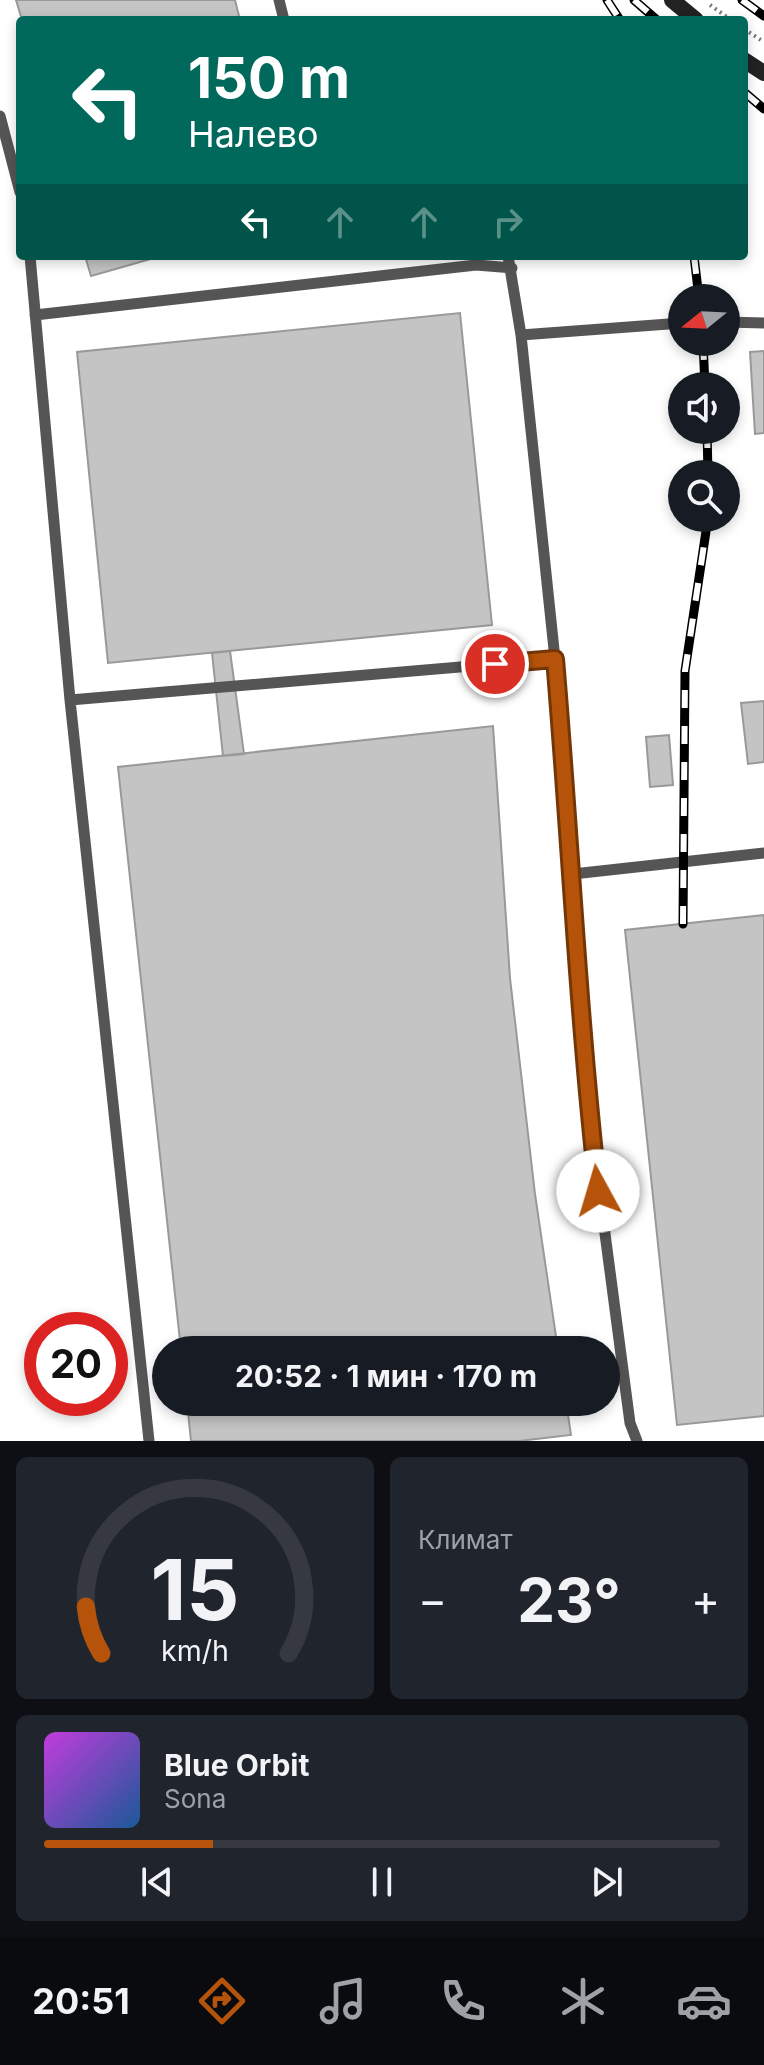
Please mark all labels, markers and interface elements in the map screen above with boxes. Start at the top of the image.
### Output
text: 150 m [188,44,350,112]
icon: left [56,48,160,152]
text: Налево [188,112,319,156]
icon: left [234,200,278,244]
icon: ahead [318,200,362,244]
icon: ahead [402,200,446,244]
icon: right [486,200,530,244]
north arrow [668,284,740,356]
map controls [668,284,740,532]
button: sound [668,372,740,444]
button: search [668,460,740,532]
pin [461,630,529,698]
icon: arrive [473,642,517,686]
position arrow [556,1149,640,1233]
speed limit sign: 20 [24,1312,128,1416]
text: 20:52 · 1 мин · 170 m [235,1358,537,1394]
text: Климат [418,1524,513,1555]
text: 15 [150,1539,240,1640]
text: 23° [517,1564,621,1636]
text: − [418,1573,447,1627]
text: + [691,1573,720,1627]
text: km/h [161,1633,229,1668]
text: Blue Orbit [164,1747,309,1783]
text: Sona [164,1783,226,1814]
icon: previous [135,1860,179,1904]
icon: pause [360,1860,404,1904]
icon: next [585,1860,629,1904]
icon: directions [194,1973,250,2029]
icon: music [315,1973,371,2029]
icon: phone [435,1973,491,2029]
icon: climate [555,1973,611,2029]
icon: car [676,1973,732,2029]
text: 20:51 [32,1979,130,2023]

